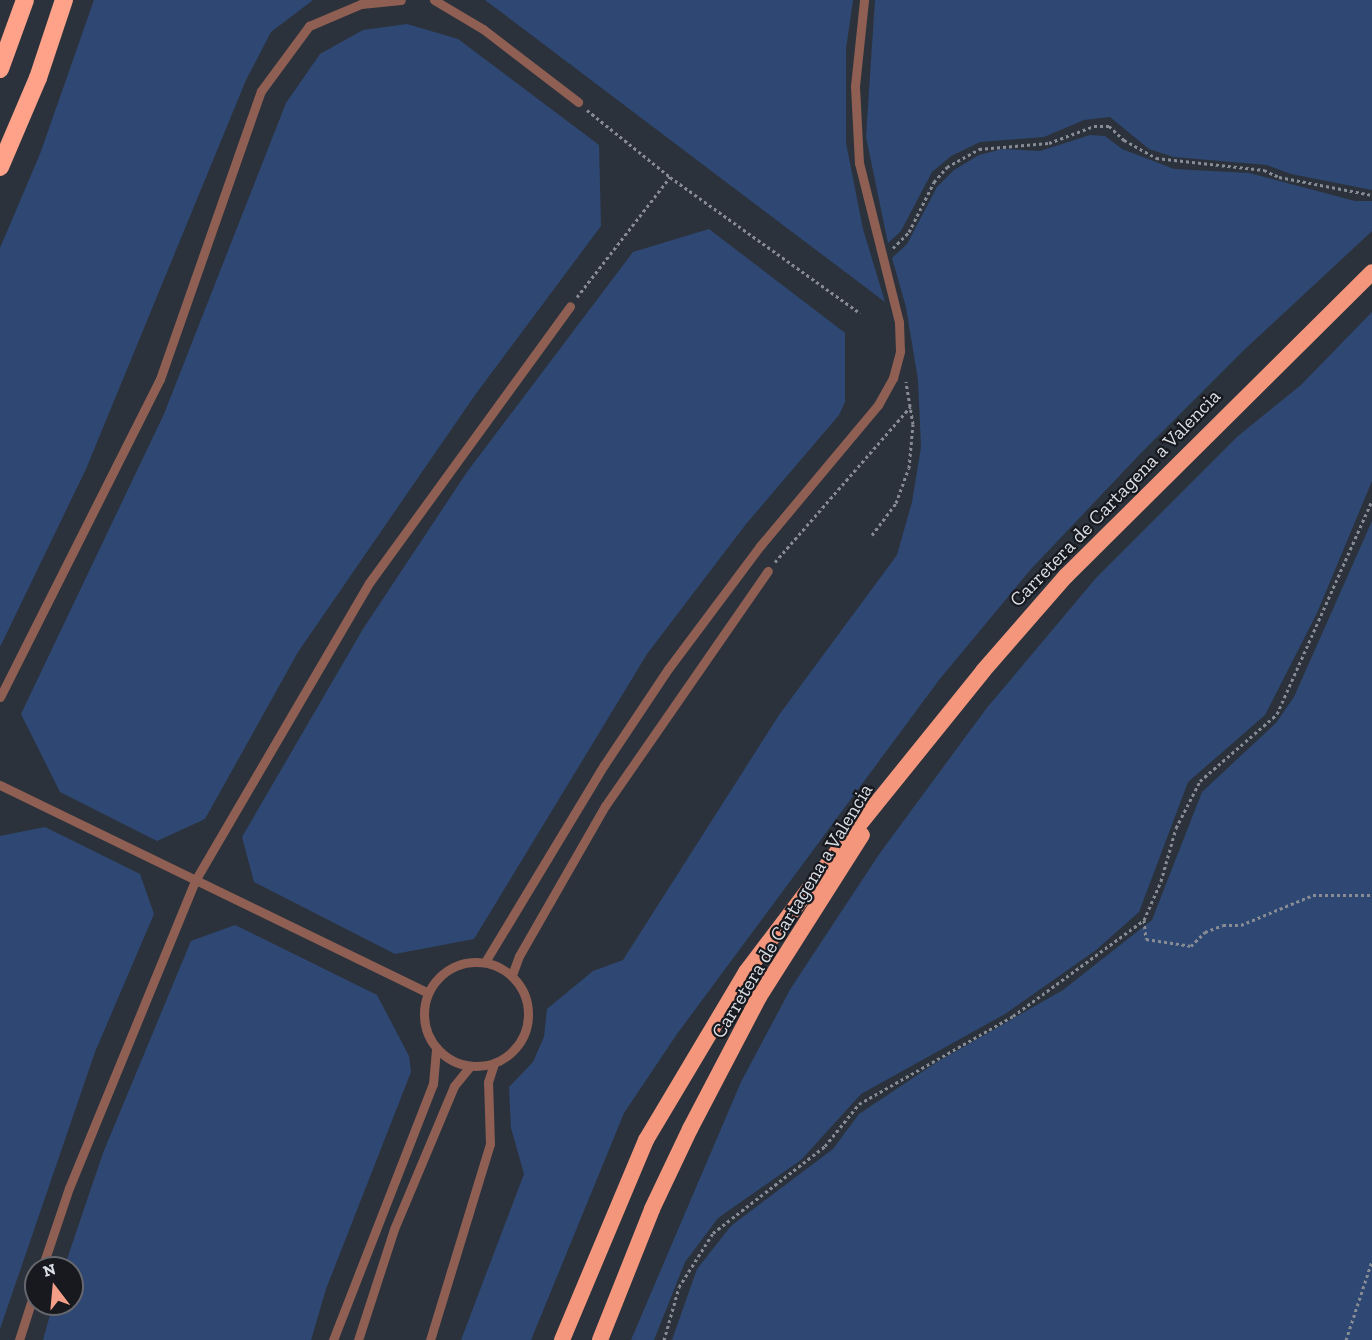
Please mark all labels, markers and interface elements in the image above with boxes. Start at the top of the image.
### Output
street label: Carretera de Cartagena a Valencia [1004,384,1226,612]
street label: Carretera de Cartagena a Valencia [706,779,878,1043]
north arrow [24,1256,84,1316]
text: N [41,1259,58,1281]

